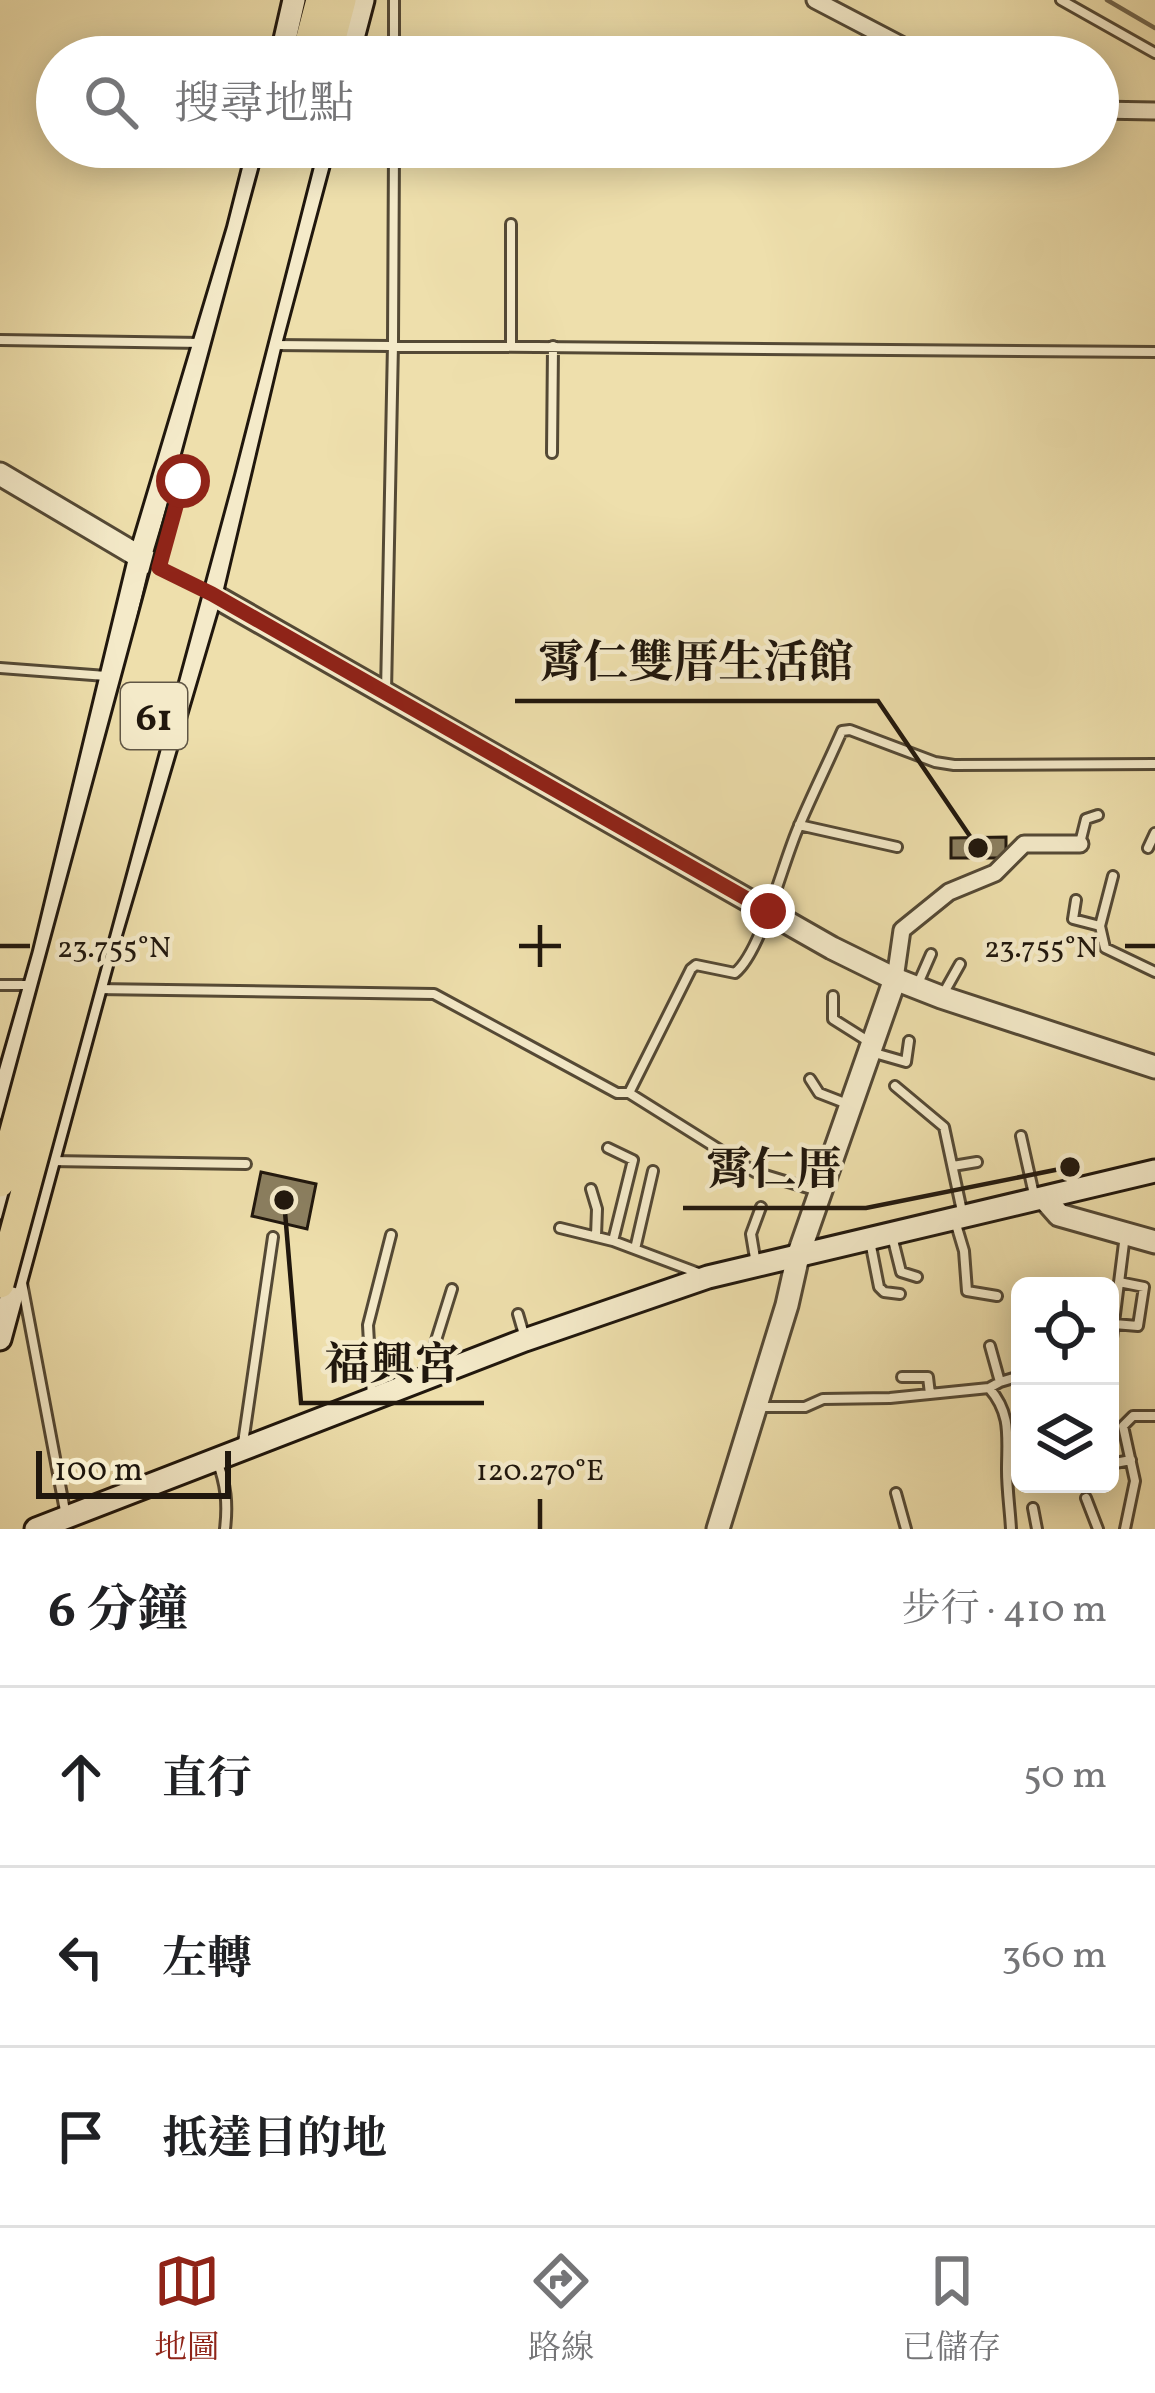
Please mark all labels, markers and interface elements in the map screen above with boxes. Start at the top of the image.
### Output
search box [36,36,1119,168]
icon: search [78,69,144,135]
text: 搜尋地點 [174,75,354,138]
route start [156,454,210,508]
callout: 霄仁雙厝生活館 [515,620,878,701]
text: 霄仁雙厝生活館 [538,634,854,697]
road number: 61 [121,683,187,749]
route end [741,884,795,938]
text: 23.755°N [57,928,171,970]
text: 23.755°N [984,928,1098,970]
callout: 霄仁厝 [683,1127,866,1208]
text: 霄仁厝 [706,1141,842,1204]
map controls [1011,1277,1119,1493]
button: locate [1011,1277,1119,1385]
callout: 福興宮 [301,1322,484,1403]
text: 福興宮 [324,1336,460,1399]
button: layers [1011,1385,1119,1493]
scale bar [36,1445,231,1498]
text: 100 m [54,1449,143,1495]
text: 120.270°E [476,1451,604,1493]
text: 6 分鐘 [48,1577,188,1648]
text: 步行 · 410 m [902,1584,1107,1638]
icon: ahead [48,1744,114,1810]
text: 直行 [162,1750,252,1813]
text: 50 m [1023,1750,1107,1804]
icon: left [48,1924,114,1990]
text: 左轉 [162,1930,252,1993]
text: 360 m [1002,1930,1107,1984]
icon: arrive [48,2104,114,2170]
text: 抵達目的地 [162,2110,387,2173]
tab: 地圖 [154,2248,220,2373]
tab: 路線 [528,2248,594,2373]
tab: 已儲存 [902,2248,1001,2373]

